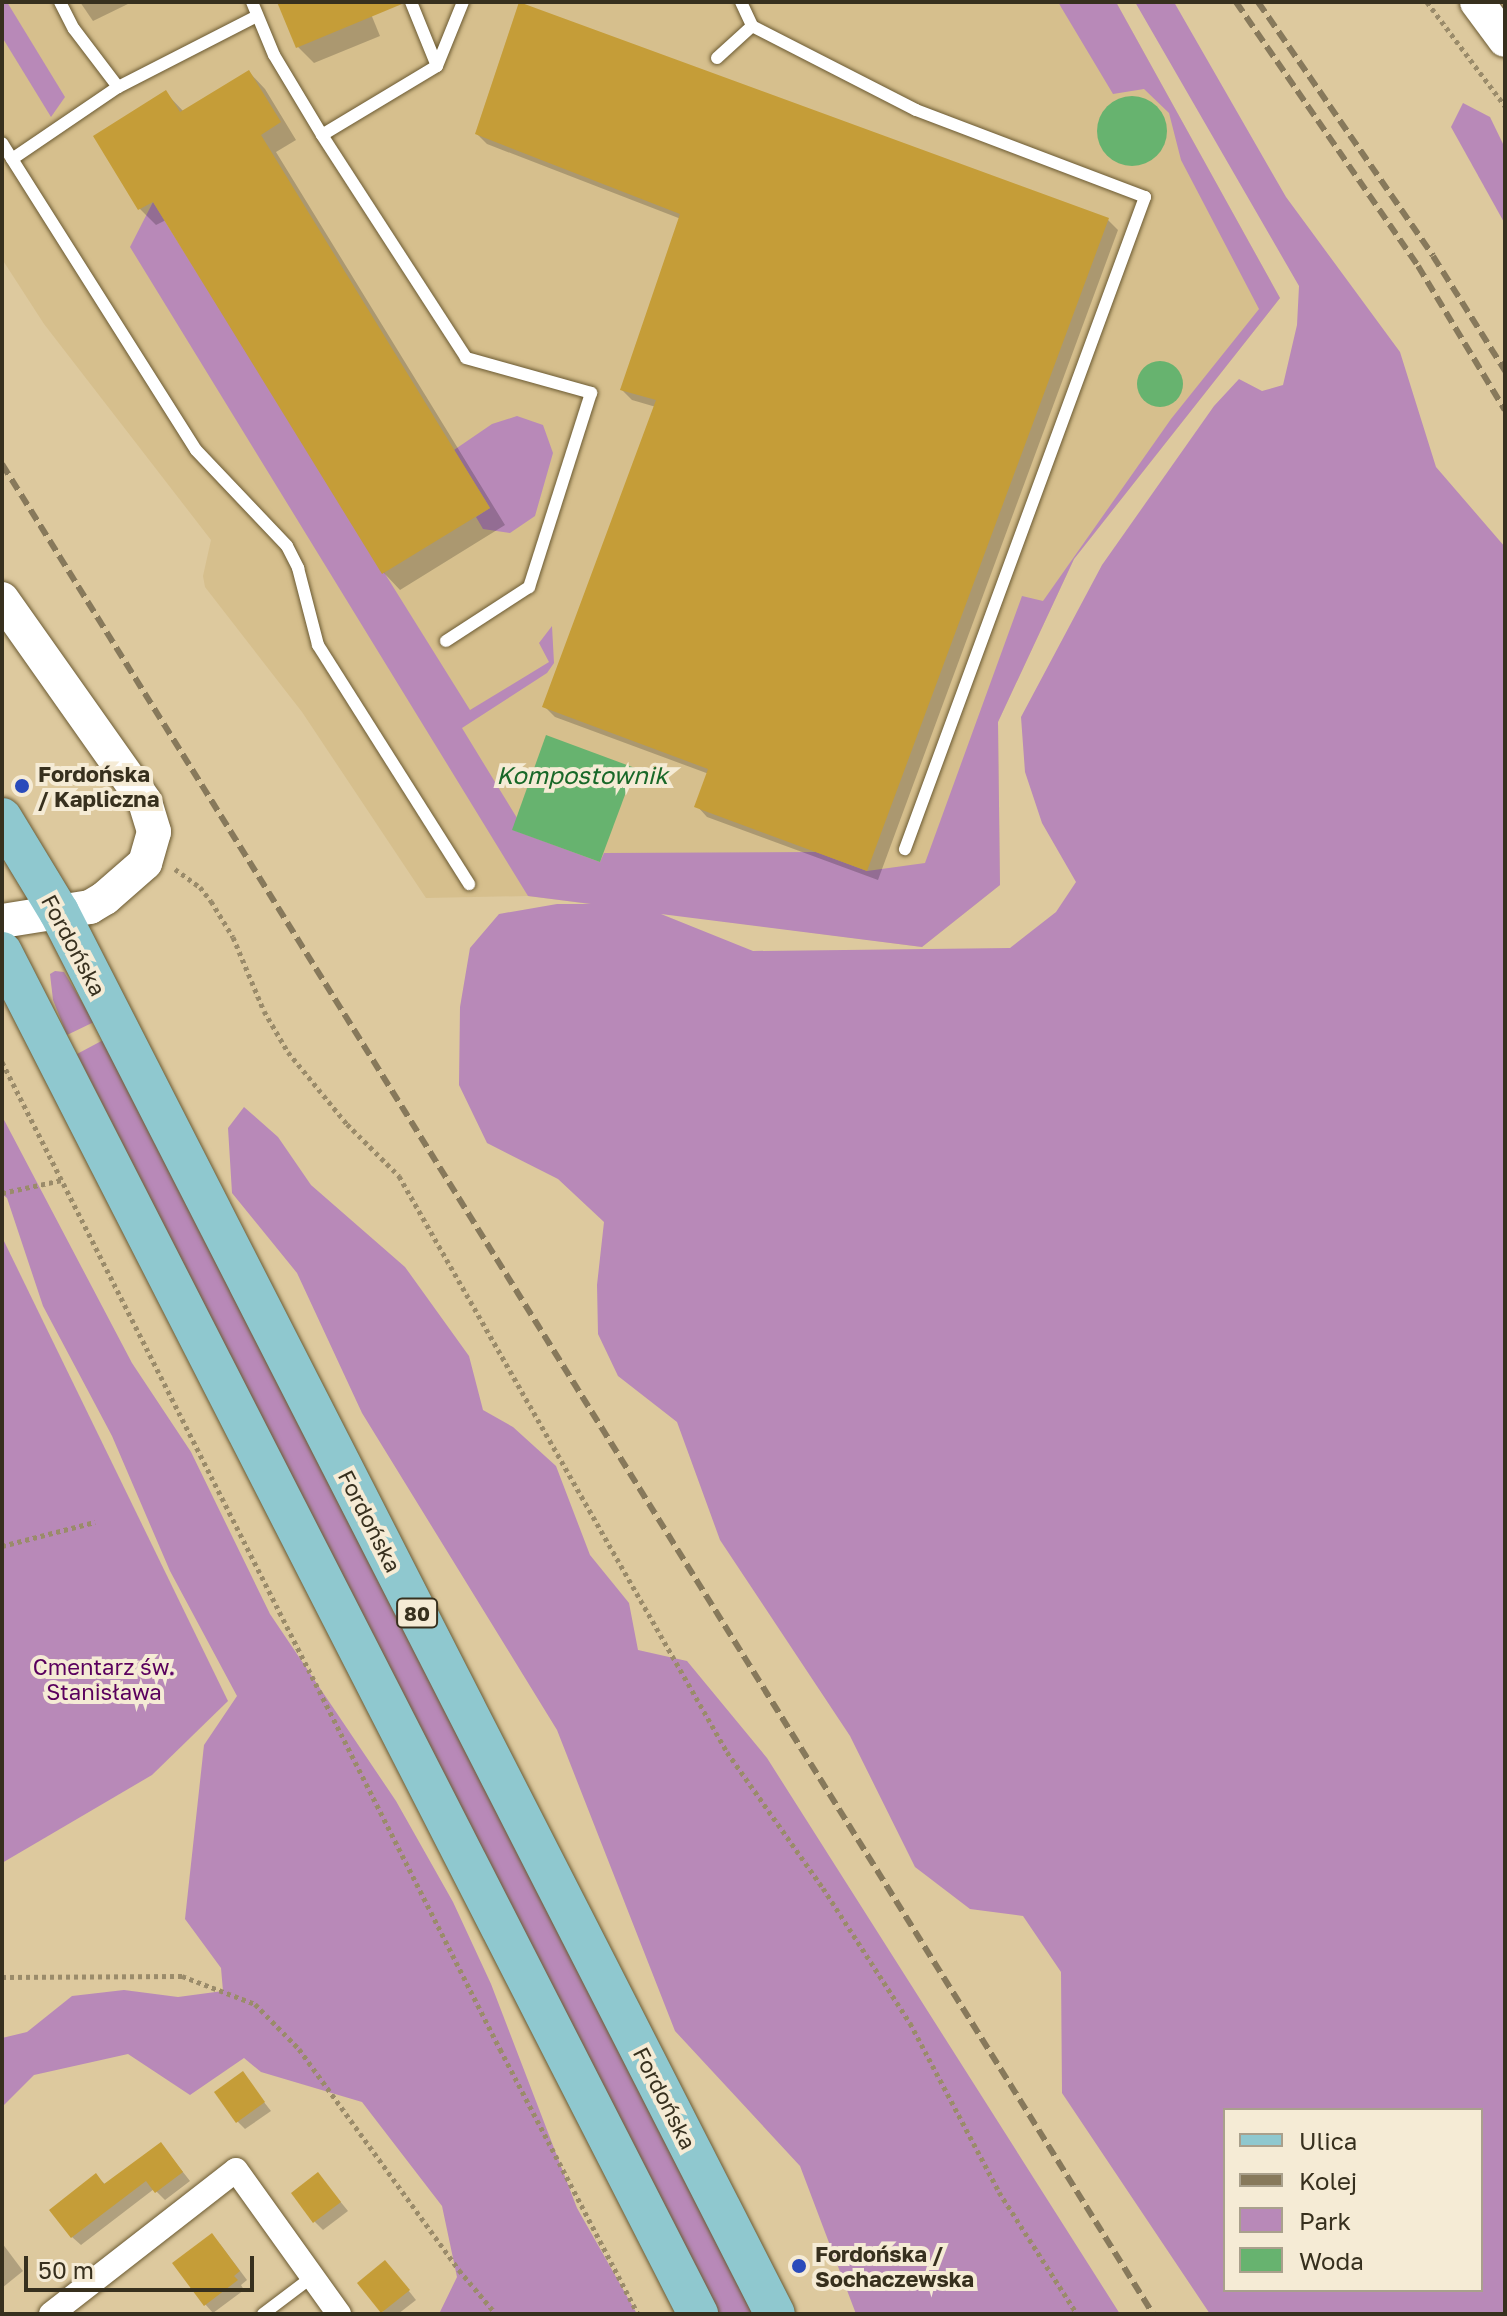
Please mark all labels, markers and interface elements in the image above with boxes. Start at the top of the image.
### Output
place label: Fordońska / Kapliczna [38,760,159,812]
water label: Kompostownik [496,761,668,789]
marker: Fordońska / Kapliczna [13,777,31,795]
street label: Fordońska [36,890,112,1000]
street label: Fordońska [333,1466,407,1576]
road number: 80 [395,1597,439,1629]
park label: Cmentarz św. Stanisława [33,1653,175,1704]
street label: Fordońska [628,2043,702,2153]
legend [1223,2108,1483,2292]
text: Ulica [1299,2126,1357,2155]
text: Kolej [1299,2166,1357,2195]
text: Park [1299,2206,1351,2235]
scale bar [28,2240,258,2290]
place label: Fordońska / Sochaczewska [815,2240,974,2292]
text: Woda [1299,2246,1364,2275]
text: 50 m [38,2255,94,2284]
marker: Fordońska / Sochaczewska [790,2257,808,2275]

